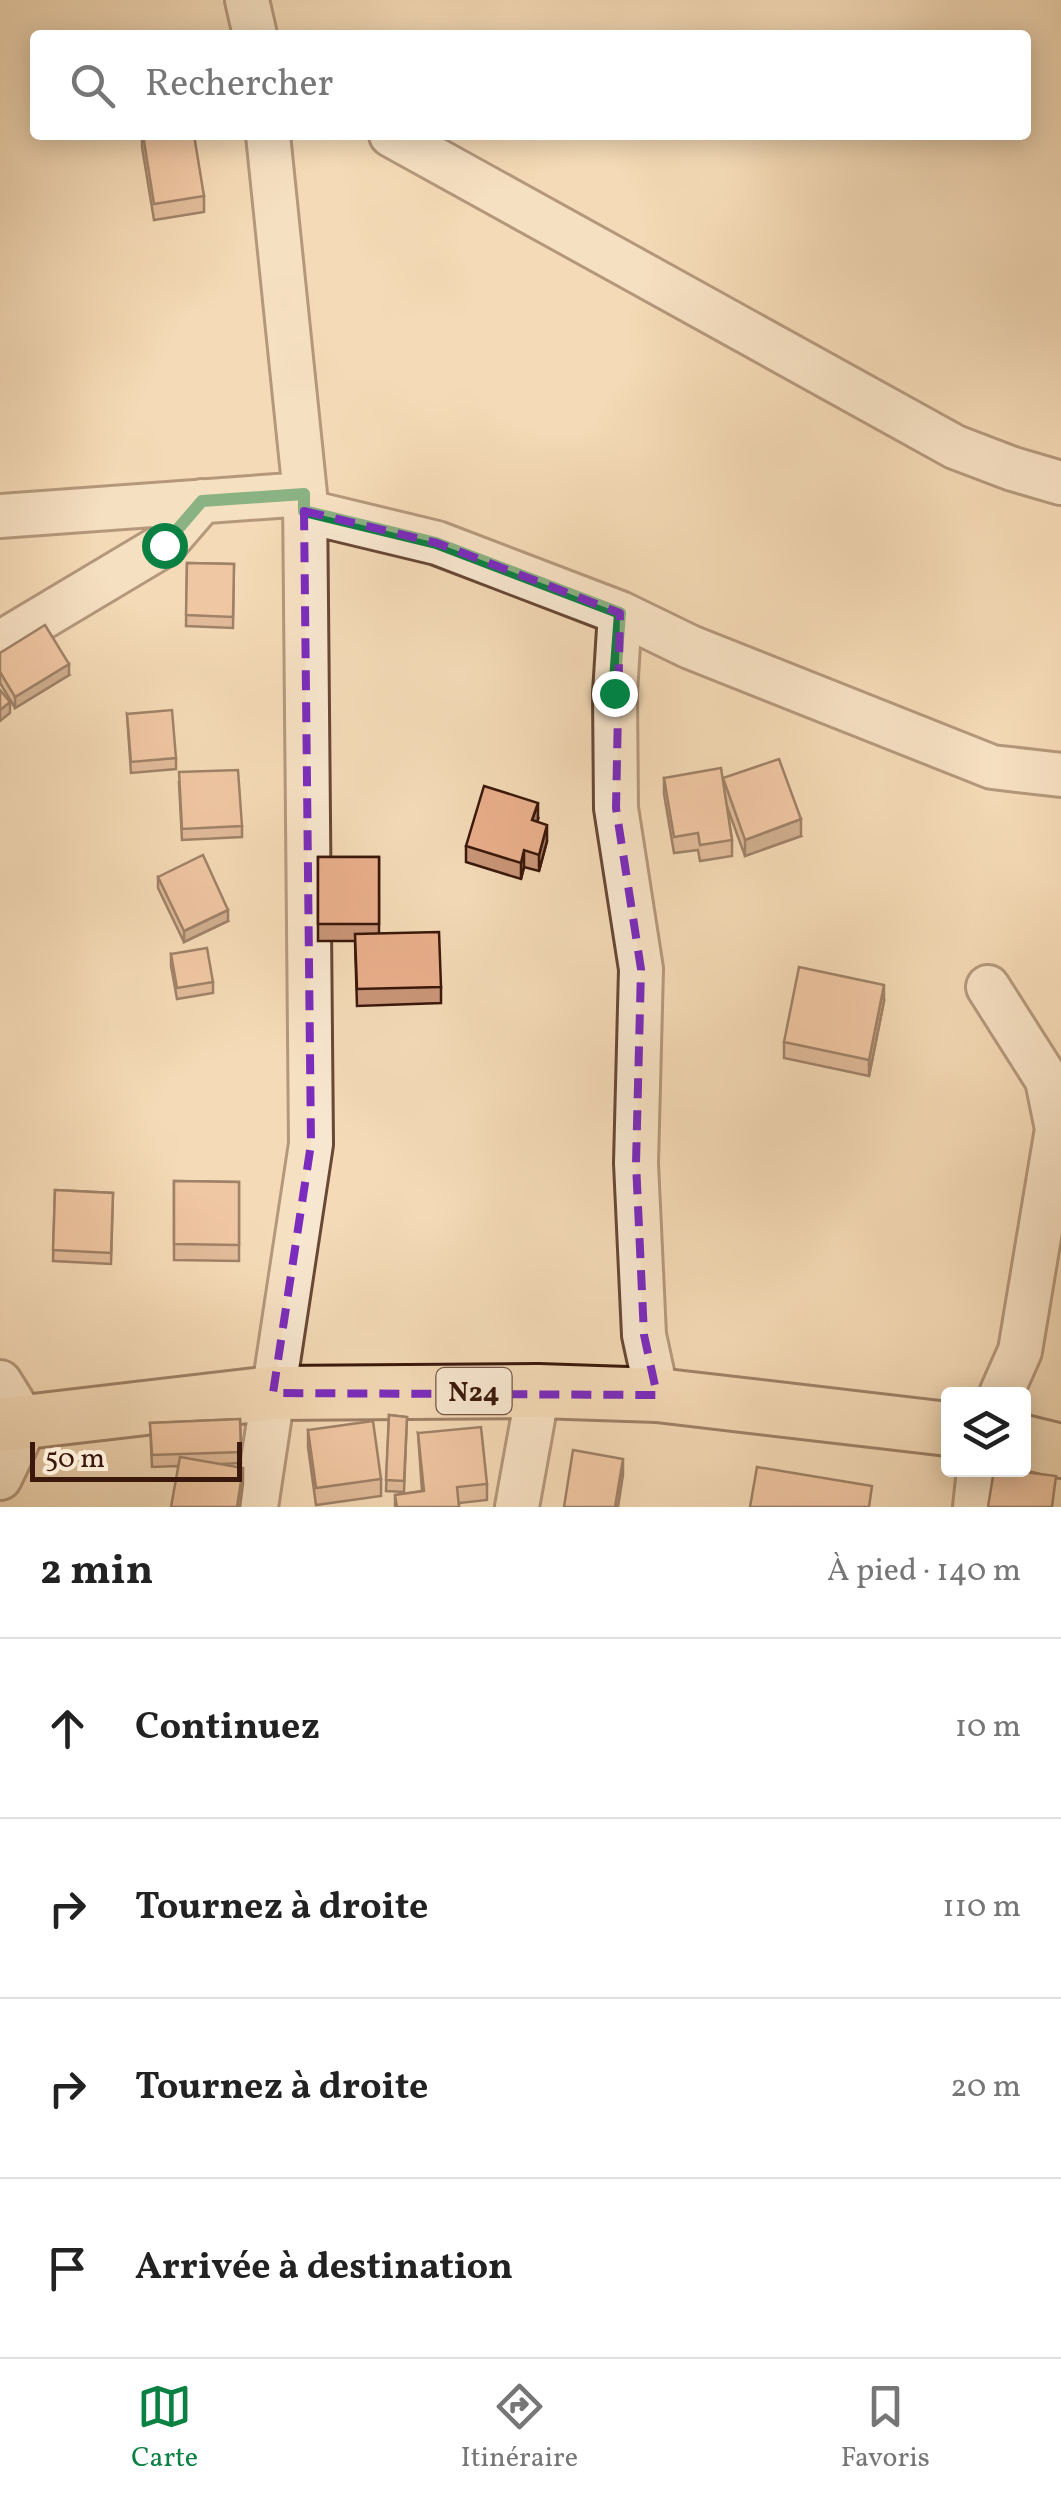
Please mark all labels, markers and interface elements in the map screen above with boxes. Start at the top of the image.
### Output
search box [30,30,1031,140]
icon: search [65,58,120,113]
text: Rechercher [145,59,333,112]
route start [142,523,188,569]
route end [592,671,638,717]
road number: N24 [436,1368,512,1414]
map controls [941,1387,1031,1477]
button: layers [941,1387,1031,1477]
scale bar [30,1437,242,1482]
text: 50 m [45,1440,105,1479]
text: 2 min [40,1543,153,1602]
text: À pied · 140 m [827,1550,1021,1594]
icon: ahead [40,1701,95,1756]
text: Continuez [135,1702,320,1755]
text: 10 m [955,1706,1021,1750]
icon: right [40,1881,95,1936]
text: Tournez à droite [135,1882,428,1935]
text: 110 m [942,1886,1021,1930]
icon: right [40,2061,95,2116]
text: Tournez à droite [135,2062,428,2115]
text: 20 m [950,2066,1021,2110]
icon: arrive [40,2241,95,2296]
text: Arrivée à destination [135,2242,513,2295]
tab: Carte [131,2379,198,2478]
tab: Itinéraire [461,2379,578,2478]
tab: Favoris [841,2379,930,2478]

